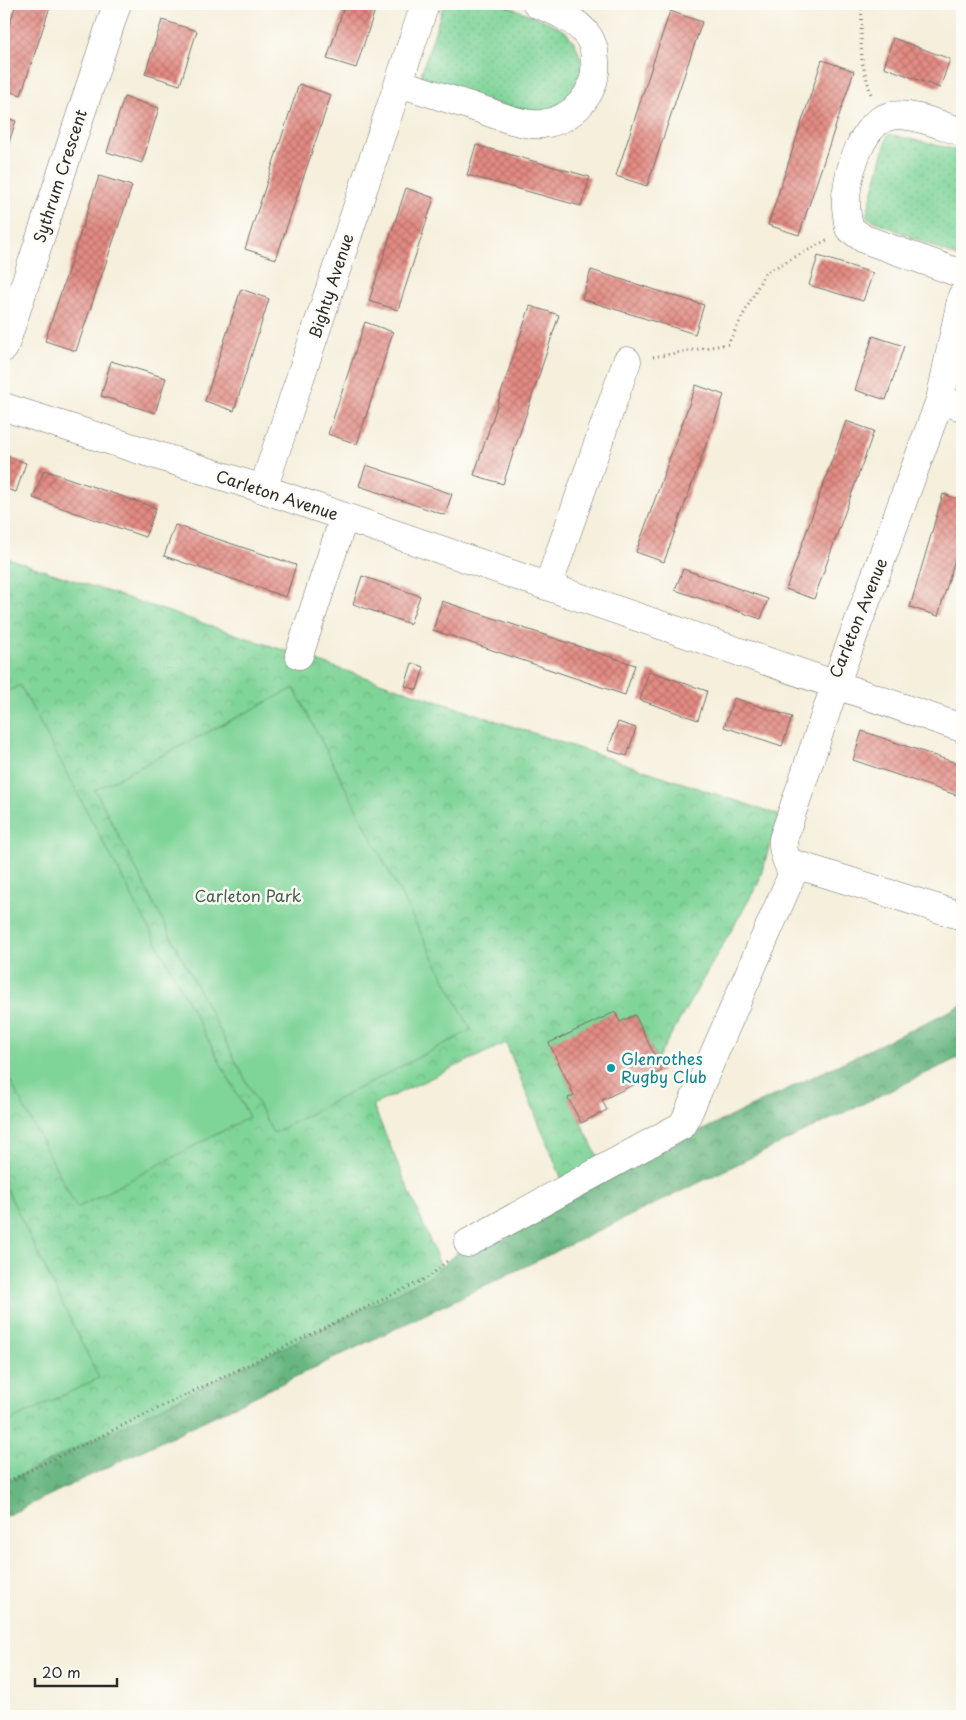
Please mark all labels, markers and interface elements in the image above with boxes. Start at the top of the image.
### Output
street label: Sythrum Crescent [26,105,92,246]
street label: Bighty Avenue [302,230,358,341]
street label: Carleton Avenue [213,463,342,525]
street label: Carleton Avenue [822,554,892,681]
park label: Carleton Park [194,883,302,907]
place label: Glenrothes Rugby Club [621,1046,707,1088]
marker: Glenrothes Rugby Club [605,1062,617,1074]
scale bar [35,1655,118,1687]
text: 20 m [42,1660,81,1683]

